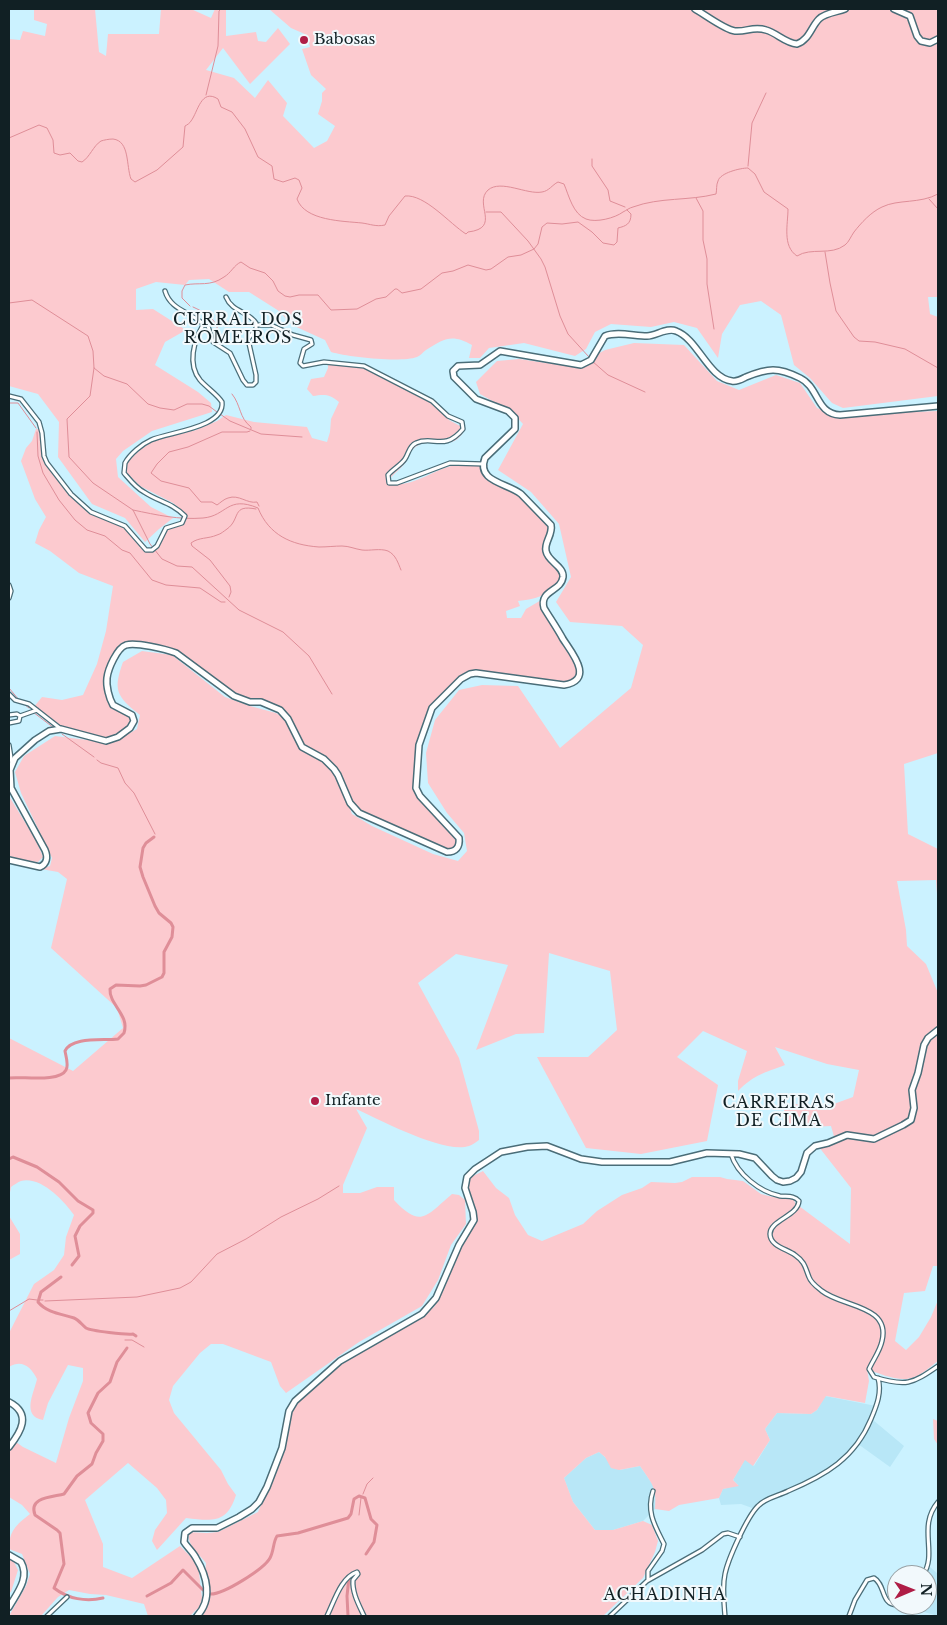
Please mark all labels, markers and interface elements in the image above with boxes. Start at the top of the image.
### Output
place label: Babosas [314,31,375,49]
marker: Babosas [298,34,310,46]
district label: CURRAL DOS ROMEIROS [172,310,304,348]
place label: Infante [325,1092,381,1110]
district label: CARREIRAS DE CIMA [721,1093,837,1131]
marker: Infante [309,1095,321,1107]
north arrow [887,1565,937,1615]
text: N [917,1583,935,1596]
district label: ACHADINHA [602,1585,728,1605]

